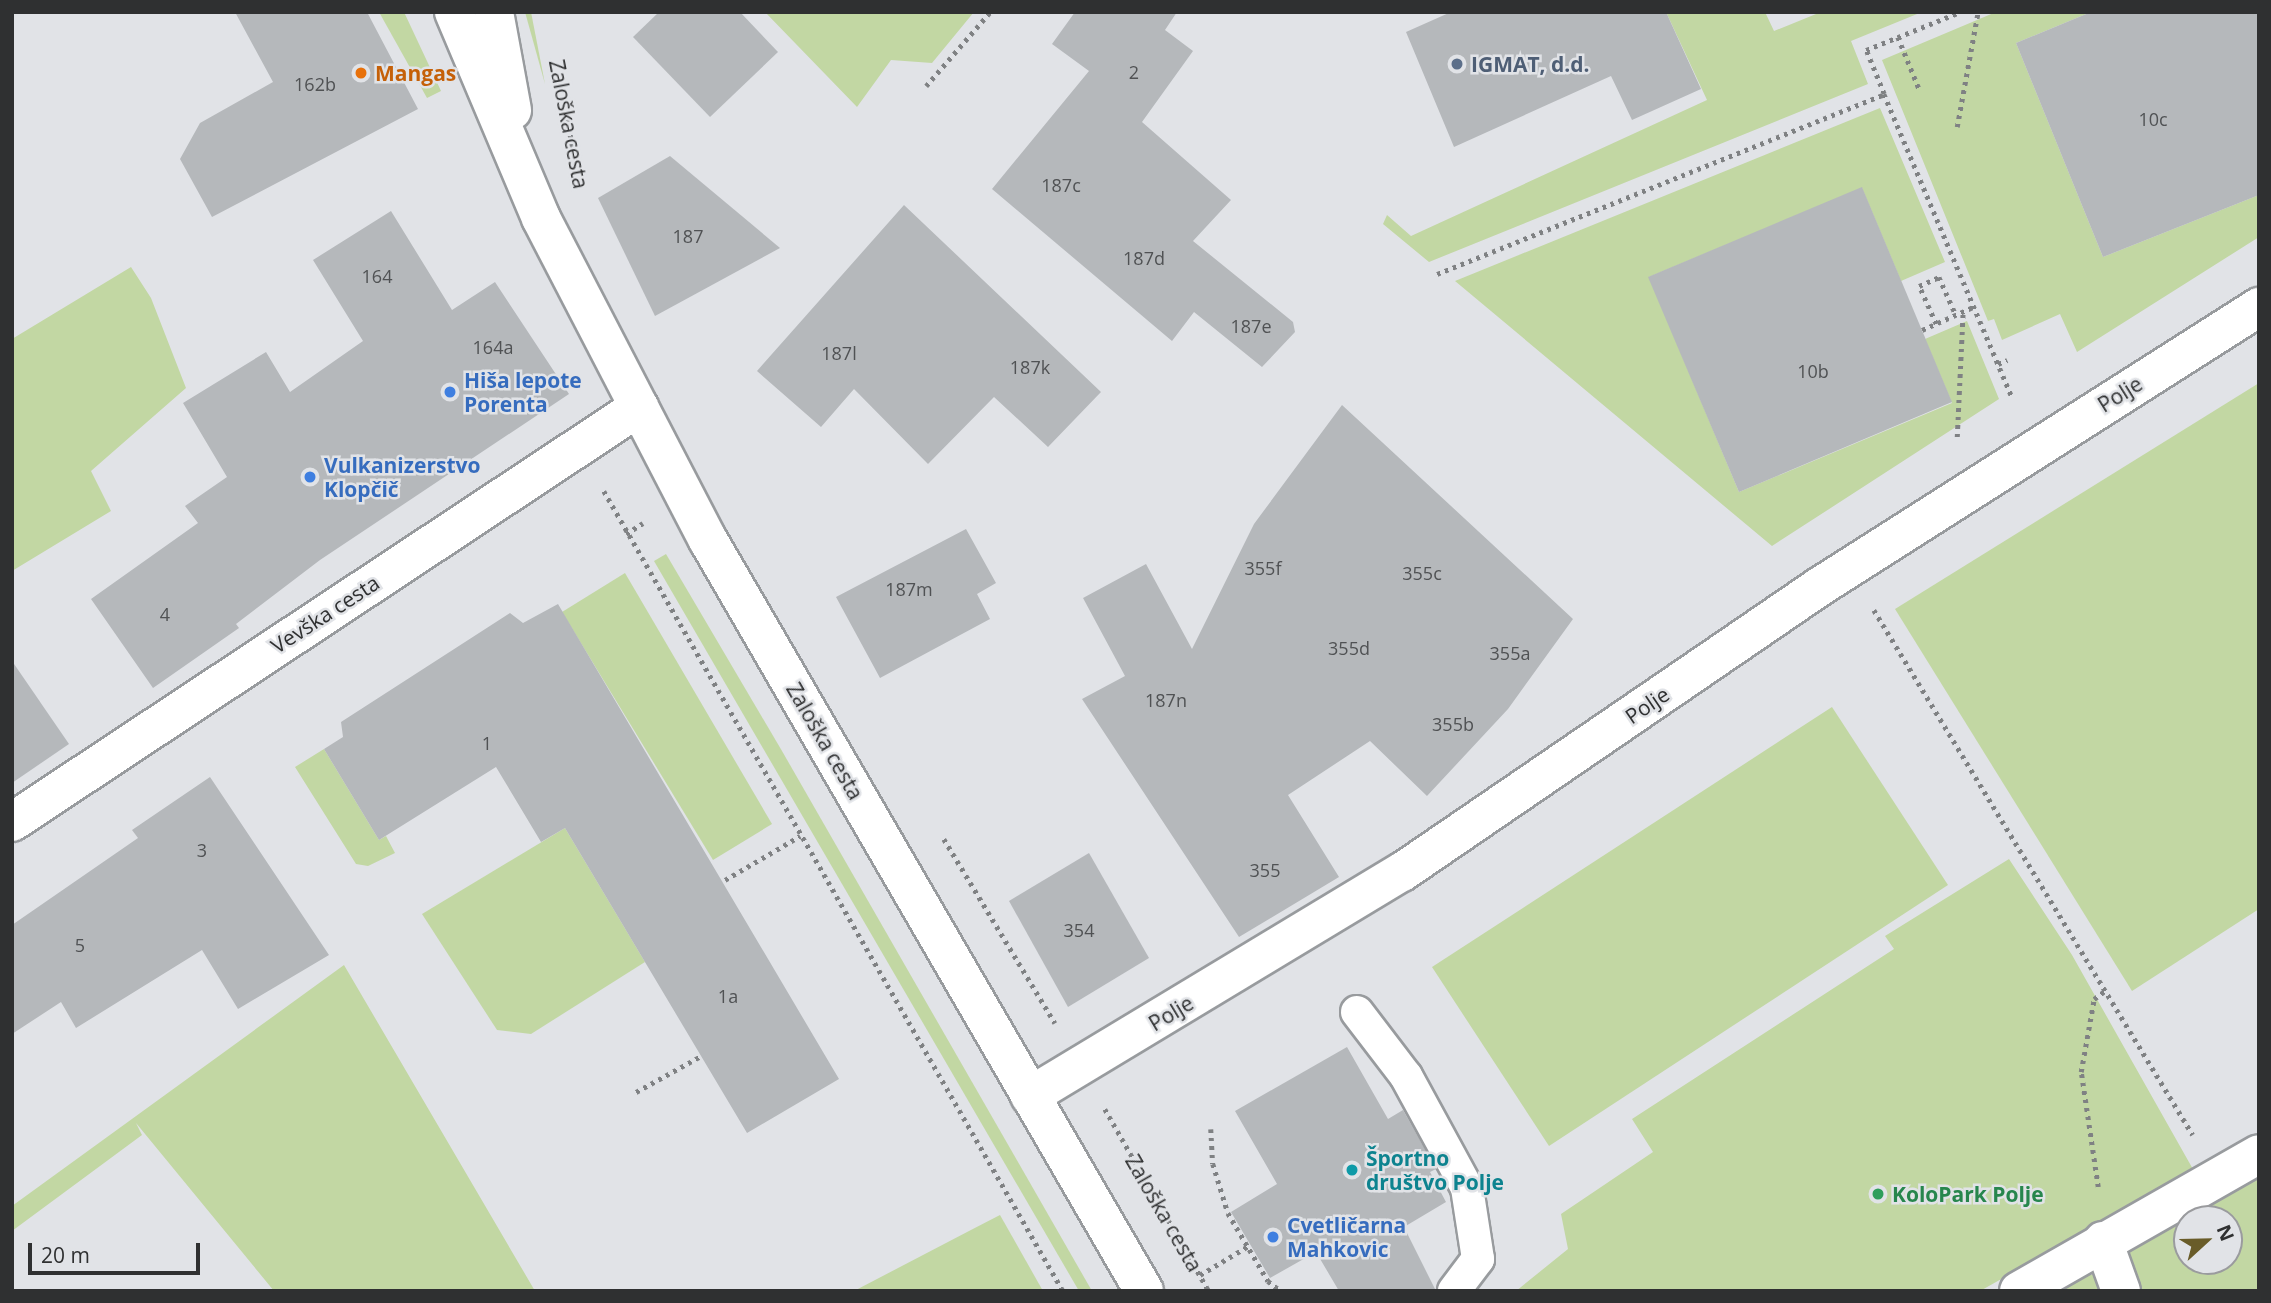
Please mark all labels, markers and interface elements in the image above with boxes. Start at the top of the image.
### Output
place label: IGMAT, d.d. [1471,51,1590,77]
marker: IGMAT, d.d. [1449,56,1465,72]
street label: Zaloška cesta [544,57,594,191]
place label: Mangas [375,60,456,86]
house number: 2 [1129,61,1139,83]
marker: Mangas [353,65,369,81]
house number: 162b [294,73,336,95]
house number: 10c [2138,108,2168,130]
house number: 187c [1041,174,1081,196]
house number: 187 [673,225,703,247]
house number: 187d [1123,247,1165,269]
house number: 164 [362,265,392,287]
house number: 187e [1231,315,1271,337]
house number: 164a [473,336,513,358]
house number: 187l [821,342,857,364]
house number: 187k [1010,356,1050,378]
house number: 10b [1797,360,1829,382]
place label: Hiša lepote Porenta [464,367,582,417]
street label: Polje [2093,371,2147,417]
marker: Hiša lepote Porenta [442,384,458,400]
place label: Vulkanizerstvo Klopčič [324,452,480,502]
marker: Vulkanizerstvo Klopčič [302,469,318,485]
house number: 355f [1245,557,1281,579]
house number: 355c [1402,562,1442,584]
street label: Vevška cesta [266,570,384,658]
house number: 187m [885,578,933,600]
house number: 4 [160,603,170,625]
house number: 355d [1328,637,1370,659]
house number: 355a [1490,642,1530,664]
street label: Zaloška cesta [781,678,869,804]
street label: Polje [1620,681,1674,729]
house number: 187n [1145,689,1187,711]
house number: 355b [1432,713,1474,735]
house number: 1 [482,732,492,754]
house number: 3 [197,839,207,861]
house number: 355 [1250,859,1280,881]
house number: 354 [1064,919,1094,941]
house number: 5 [75,934,85,956]
house number: 1a [718,985,738,1007]
street label: Polje [1144,990,1198,1036]
place label: Športno društvo Polje [1366,1145,1504,1195]
street label: Zaloška cesta [1120,1150,1208,1276]
marker: Športno društvo Polje [1344,1162,1360,1178]
place label: KoloPark Polje [1892,1181,2044,1207]
marker: KoloPark Polje [1870,1186,1886,1202]
north arrow [2173,1205,2243,1275]
place label: Cvetličarna Mahkovic [1287,1212,1406,1262]
text: N [2211,1221,2241,1245]
marker: Cvetličarna Mahkovic [1265,1229,1281,1245]
scale bar [32,1230,203,1274]
text: 20 m [41,1241,90,1269]

